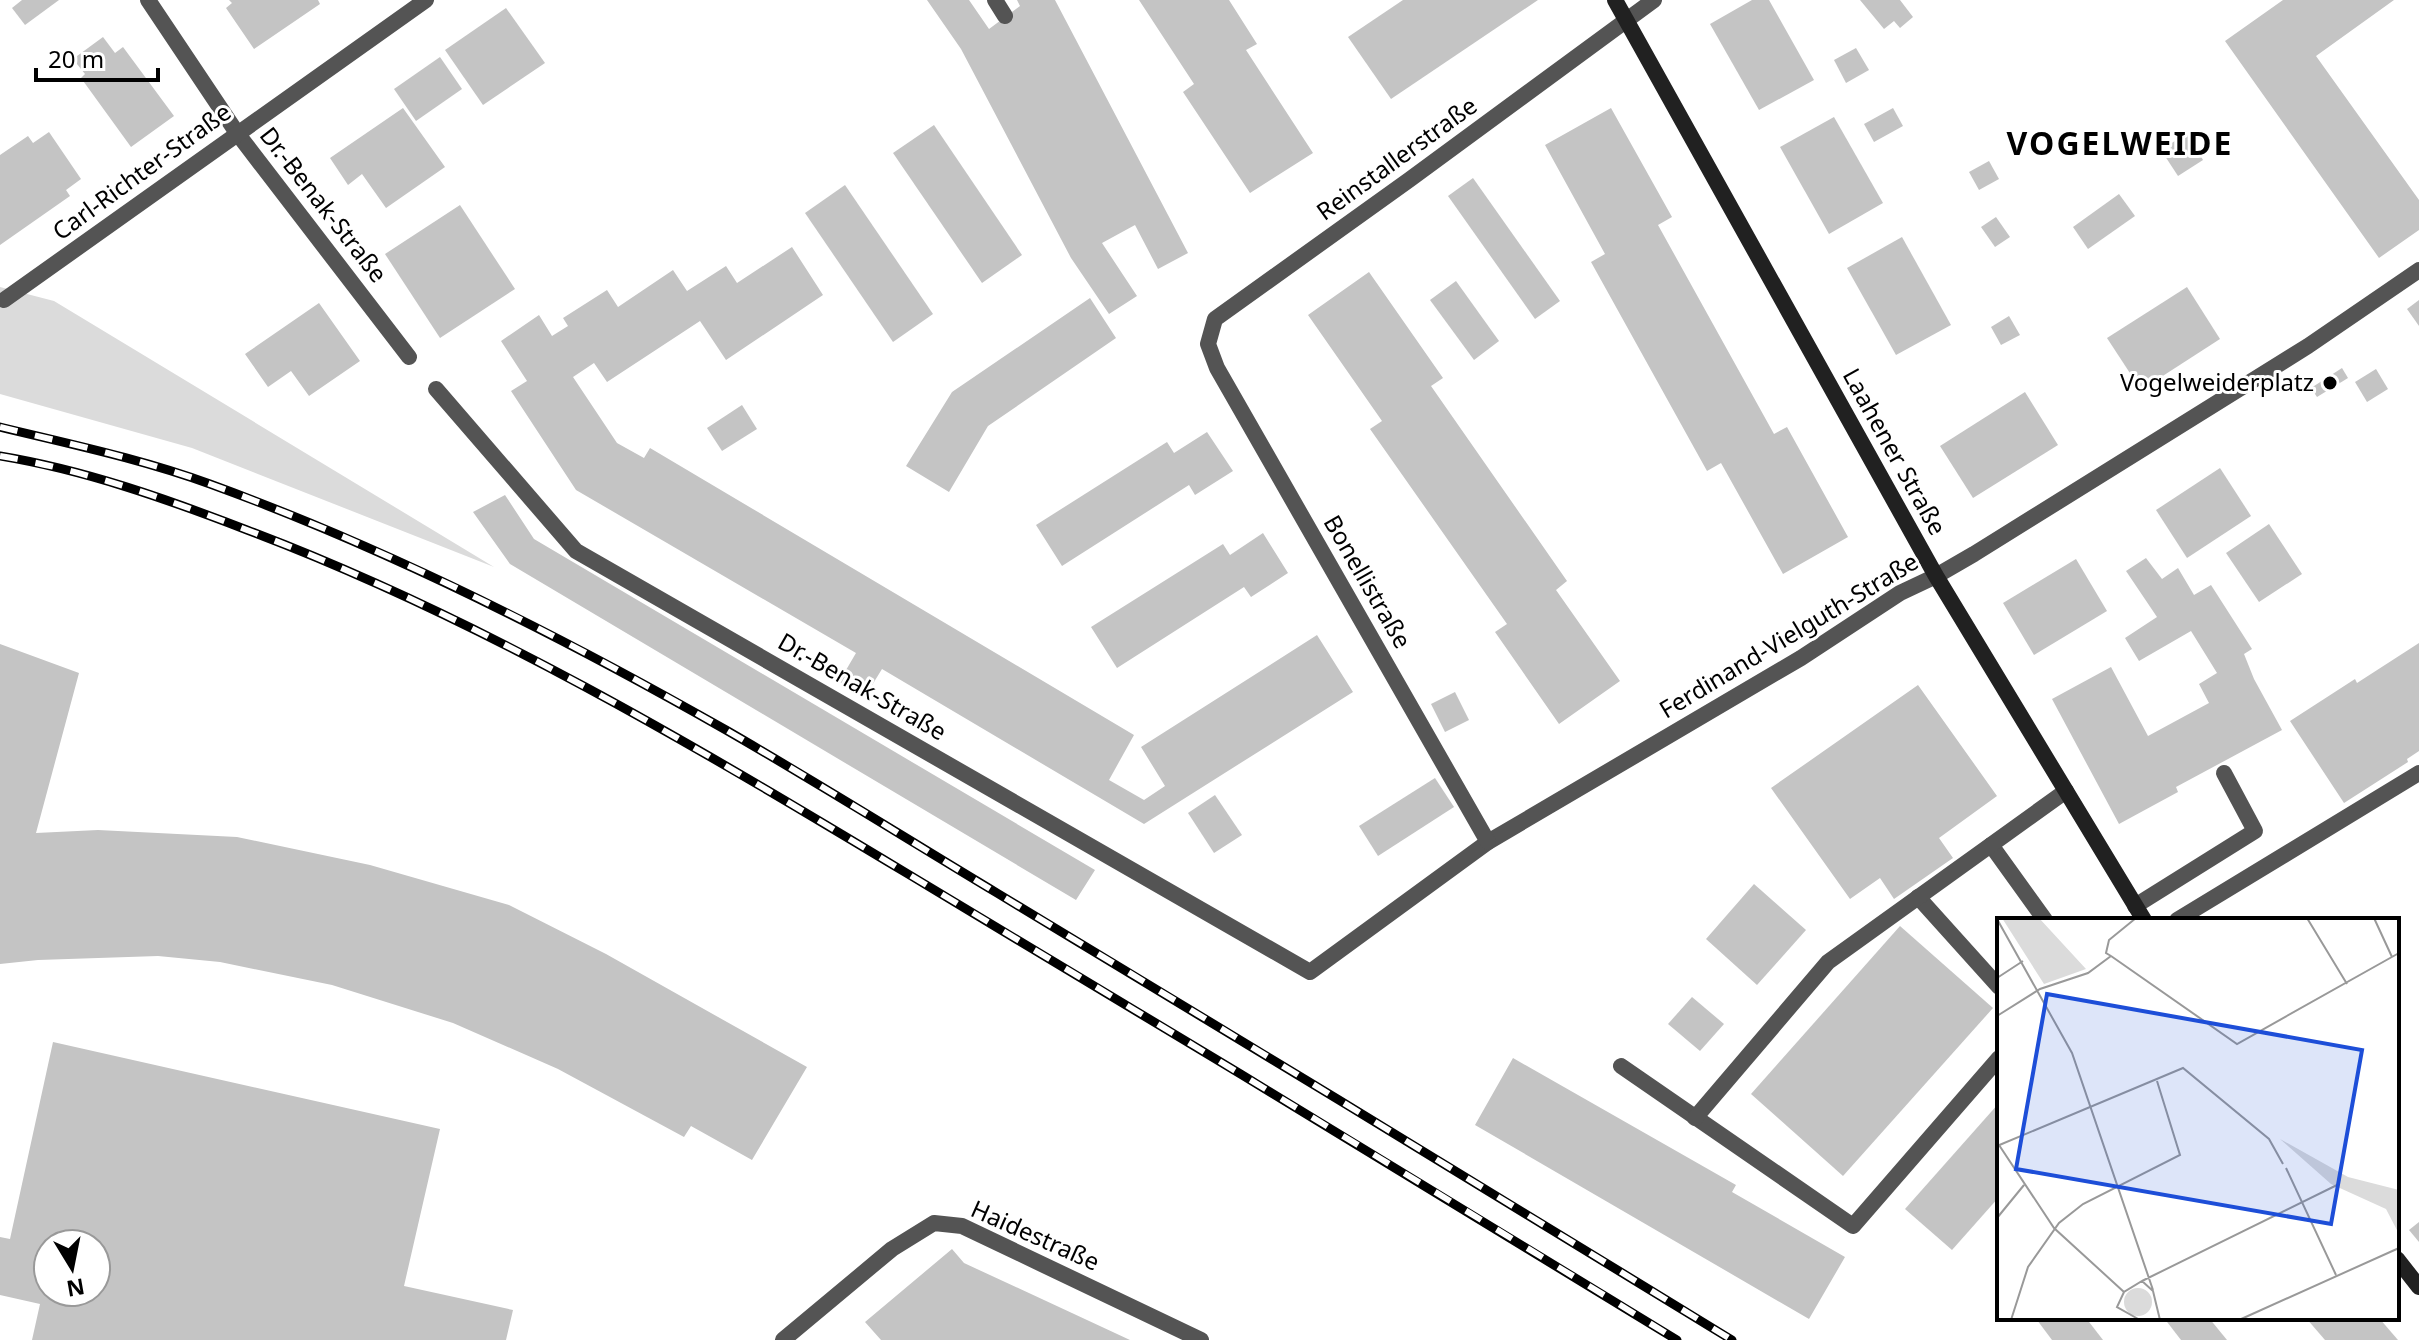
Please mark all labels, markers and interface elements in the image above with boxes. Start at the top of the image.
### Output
scale bar [36,32,158,82]
text: 20 m [48,42,104,75]
street label: Reinstallerstraße [1309,88,1483,227]
street label: Carl-Richter-Straße [45,95,237,247]
street label: Dr.-Benak-Straße [253,119,395,289]
district label: VOGELWEIDE [2007,121,2233,164]
street label: Laahener Straße [1836,362,1955,541]
place label: Vogelweiderplatz [2120,365,2314,398]
marker: Vogelweiderplatz [2321,374,2339,392]
street label: Bonellistraße [1317,509,1420,654]
street label: Ferdinand-Vielguth-Straße [1653,544,1924,725]
street label: Dr.-Benak-Straße [773,624,953,747]
inset map [1997,918,2399,1320]
street label: Haidestraße [966,1192,1105,1278]
north arrow [32,1228,112,1308]
text: N [64,1272,87,1305]

